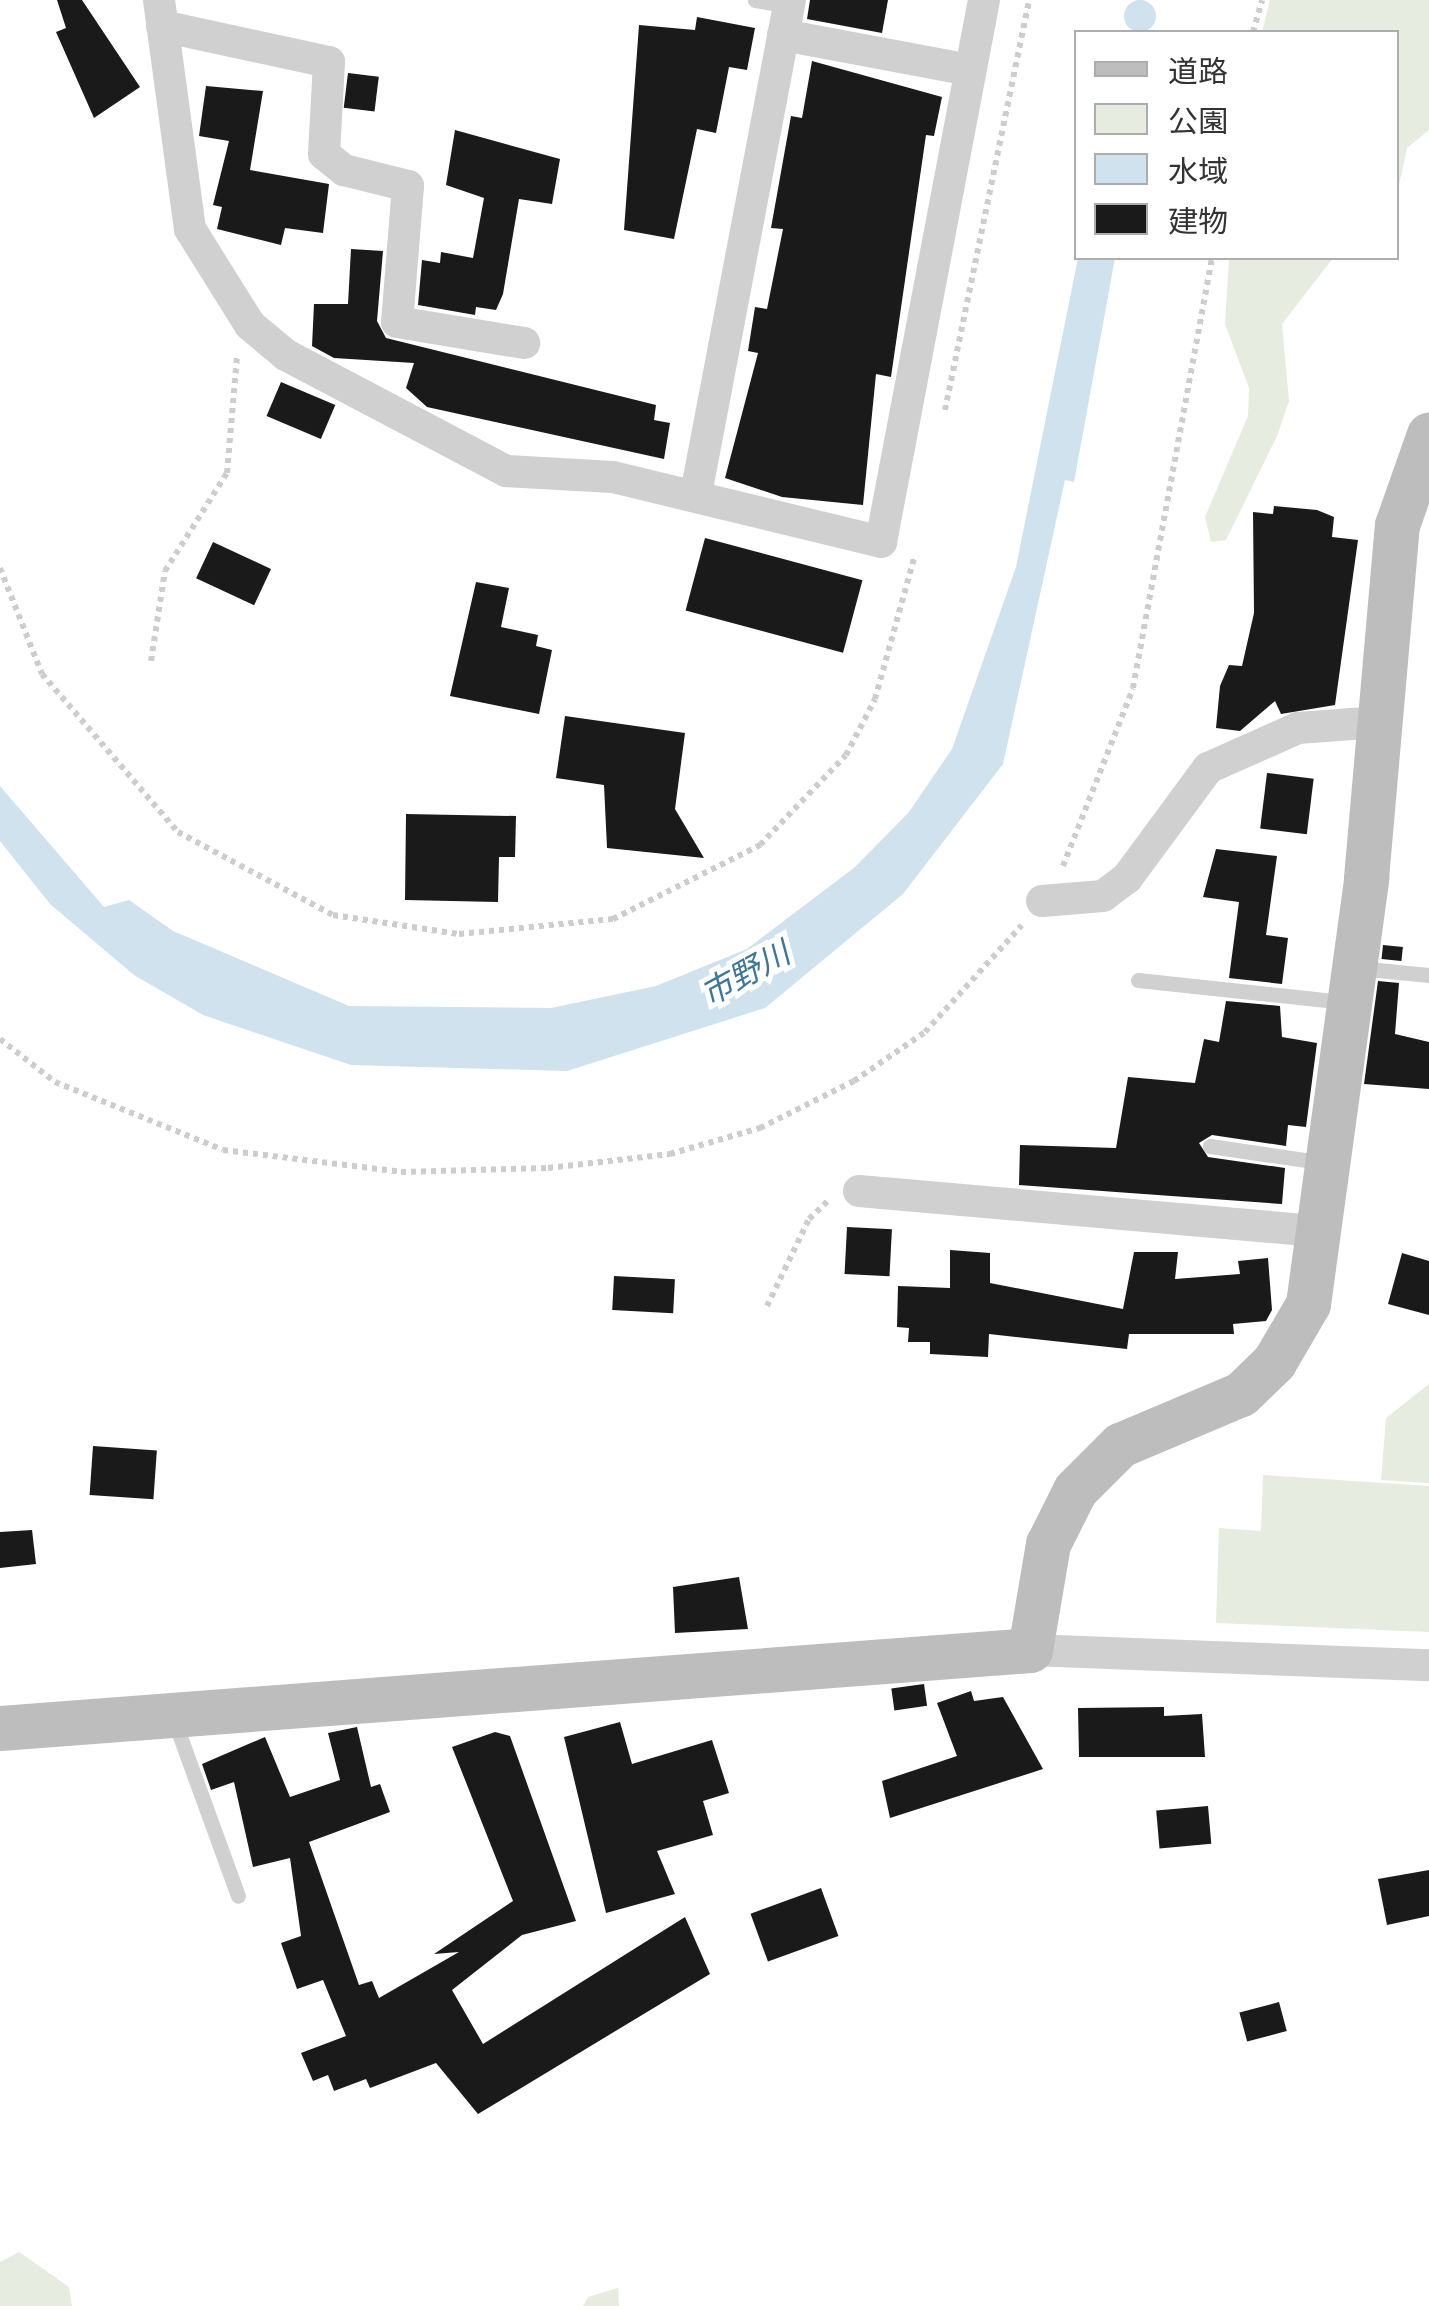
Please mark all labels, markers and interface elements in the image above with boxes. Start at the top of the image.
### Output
legend [1074,30,1399,260]
text: 道路 [1168,51,1228,90]
text: 公園 [1168,101,1228,140]
text: 水域 [1168,151,1228,190]
text: 建物 [1168,201,1228,240]
water label: 市野川 [694,933,796,1013]

